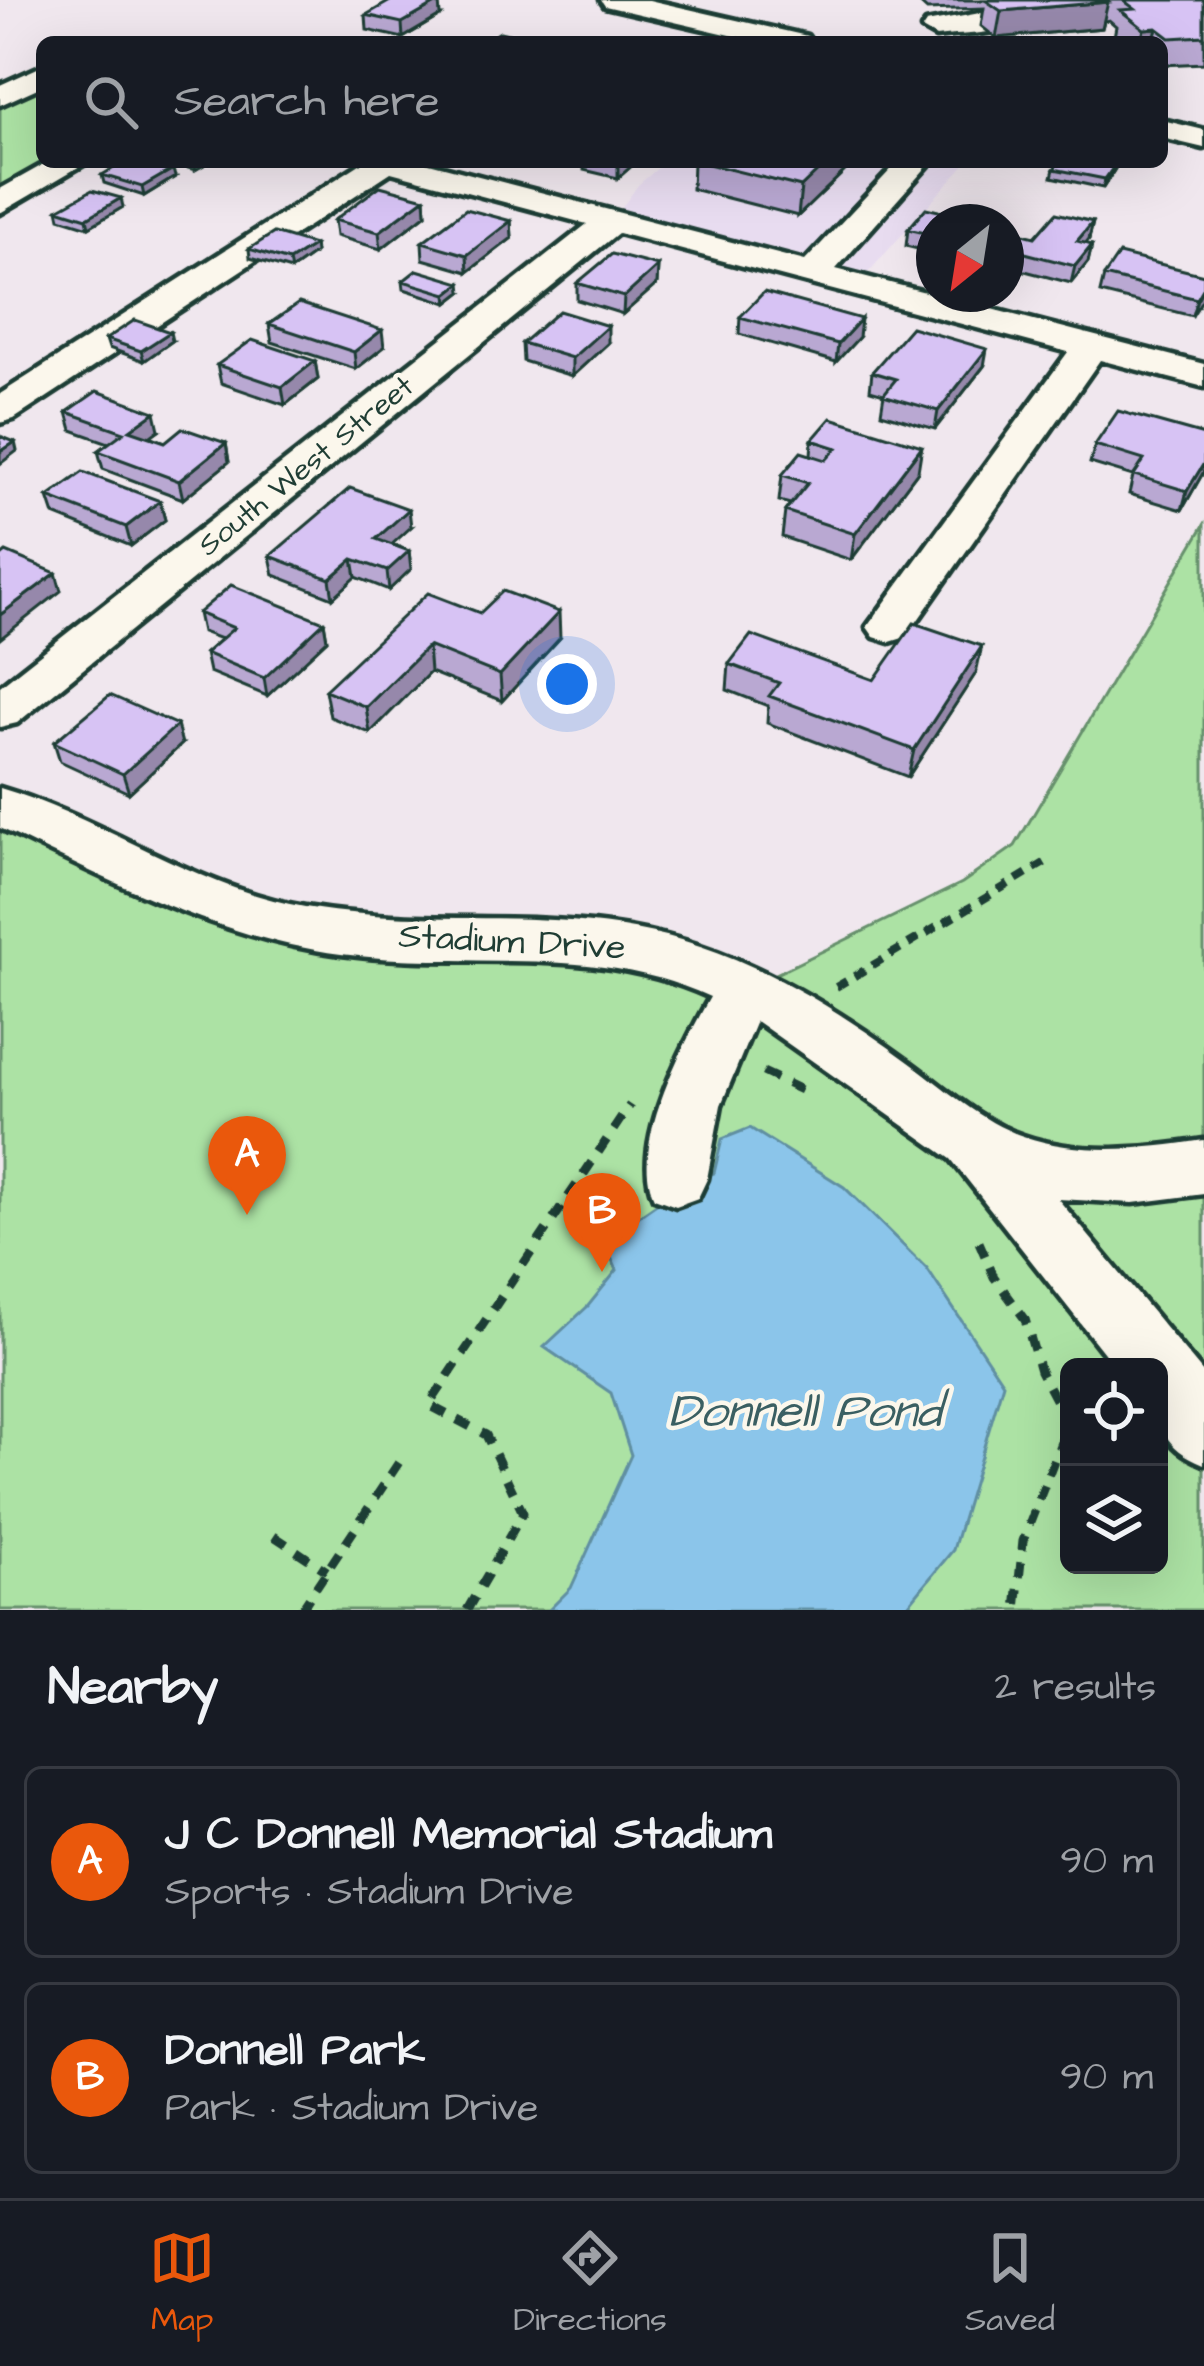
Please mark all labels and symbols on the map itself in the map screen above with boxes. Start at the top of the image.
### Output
north arrow [916,204,1024,312]
street label: South West Street [189,366,423,566]
your location [537,654,597,714]
street label: Stadium Drive [397,911,627,973]
pin: A [208,1116,286,1215]
pin: B [563,1173,641,1272]
water label: Donnell Pond [669,1379,950,1445]

